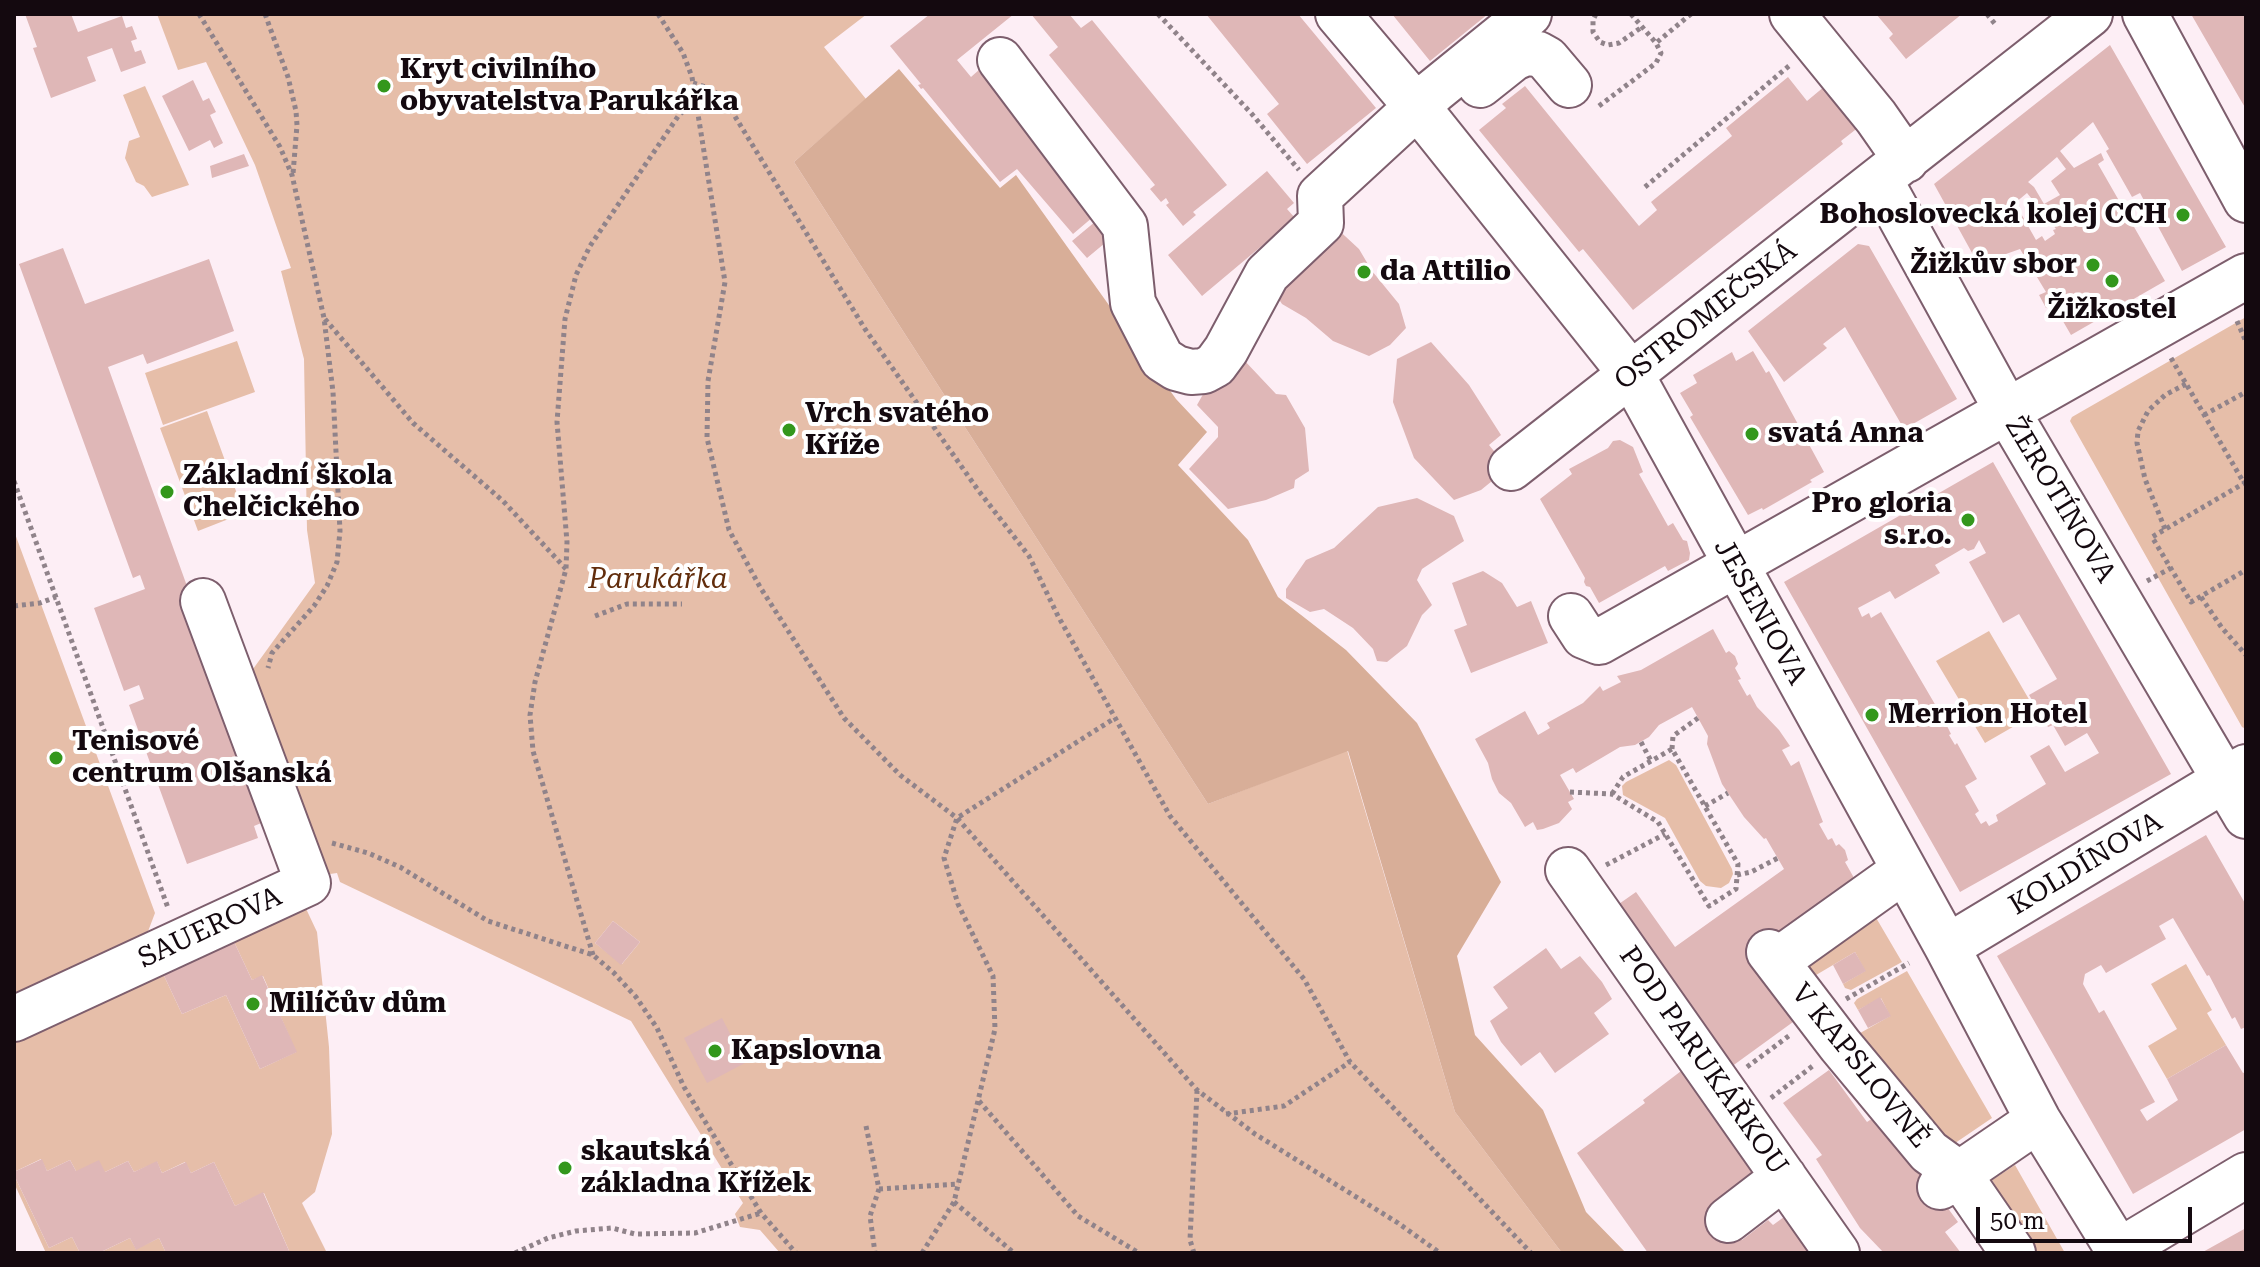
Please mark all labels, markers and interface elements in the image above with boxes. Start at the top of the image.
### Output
place label: Kryt civilního obyvatelstva Parukářka [400,53,739,119]
marker: Kryt civilního obyvatelstva Parukářka [375,77,393,95]
place label: Bohoslovecká kolej CCH [1819,198,2167,232]
marker: Bohoslovecká kolej CCH [2174,206,2192,224]
street label: OSTROMEČSKÁ [1608,234,1804,398]
place label: Žižkův sbor [1910,248,2077,282]
place label: da Attilio [1380,255,1511,289]
marker: Žižkův sbor [2084,256,2102,274]
marker: da Attilio [1355,263,1373,281]
marker: Žižkostel [2103,272,2121,290]
place label: Žižkostel [2048,293,2176,327]
place label: Vrch svatého Kříže [805,397,989,463]
street label: ŽEROTÍNOVA [1997,411,2123,589]
place label: svatá Anna [1768,417,1924,451]
marker: Vrch svatého Kříže [780,421,798,439]
marker: svatá Anna [1743,425,1761,443]
place label: Základní škola Chelčického [183,459,392,525]
marker: Základní škola Chelčického [158,483,176,501]
place label: Pro gloria s.r.o. [1811,487,1952,553]
marker: Pro gloria s.r.o. [1959,511,1977,529]
street label: JESENIOVA [1706,533,1814,691]
park label: Parukářka [588,563,728,597]
place label: Merrion Hotel [1888,698,2087,732]
marker: Merrion Hotel [1863,706,1881,724]
place label: Tenisové centrum Olšanská [72,725,331,791]
marker: Tenisové centrum Olšanská [47,749,65,767]
street label: KOLDÍNOVA [2003,805,2169,923]
street label: SAUEROVA [133,880,287,976]
street label: POD PARUKÁŘKOU [1611,940,1795,1182]
street label: V KAPSLOVNĚ [1783,977,1937,1155]
place label: Milíčův dům [269,987,446,1021]
marker: Milíčův dům [244,995,262,1013]
place label: Kapslovna [731,1034,881,1068]
marker: Kapslovna [706,1042,724,1060]
place label: skautská základna Křížek [581,1135,812,1201]
marker: skautská základna Křížek [556,1159,574,1177]
scale bar [1980,1191,2196,1241]
text: 50 m [1990,1207,2045,1235]

